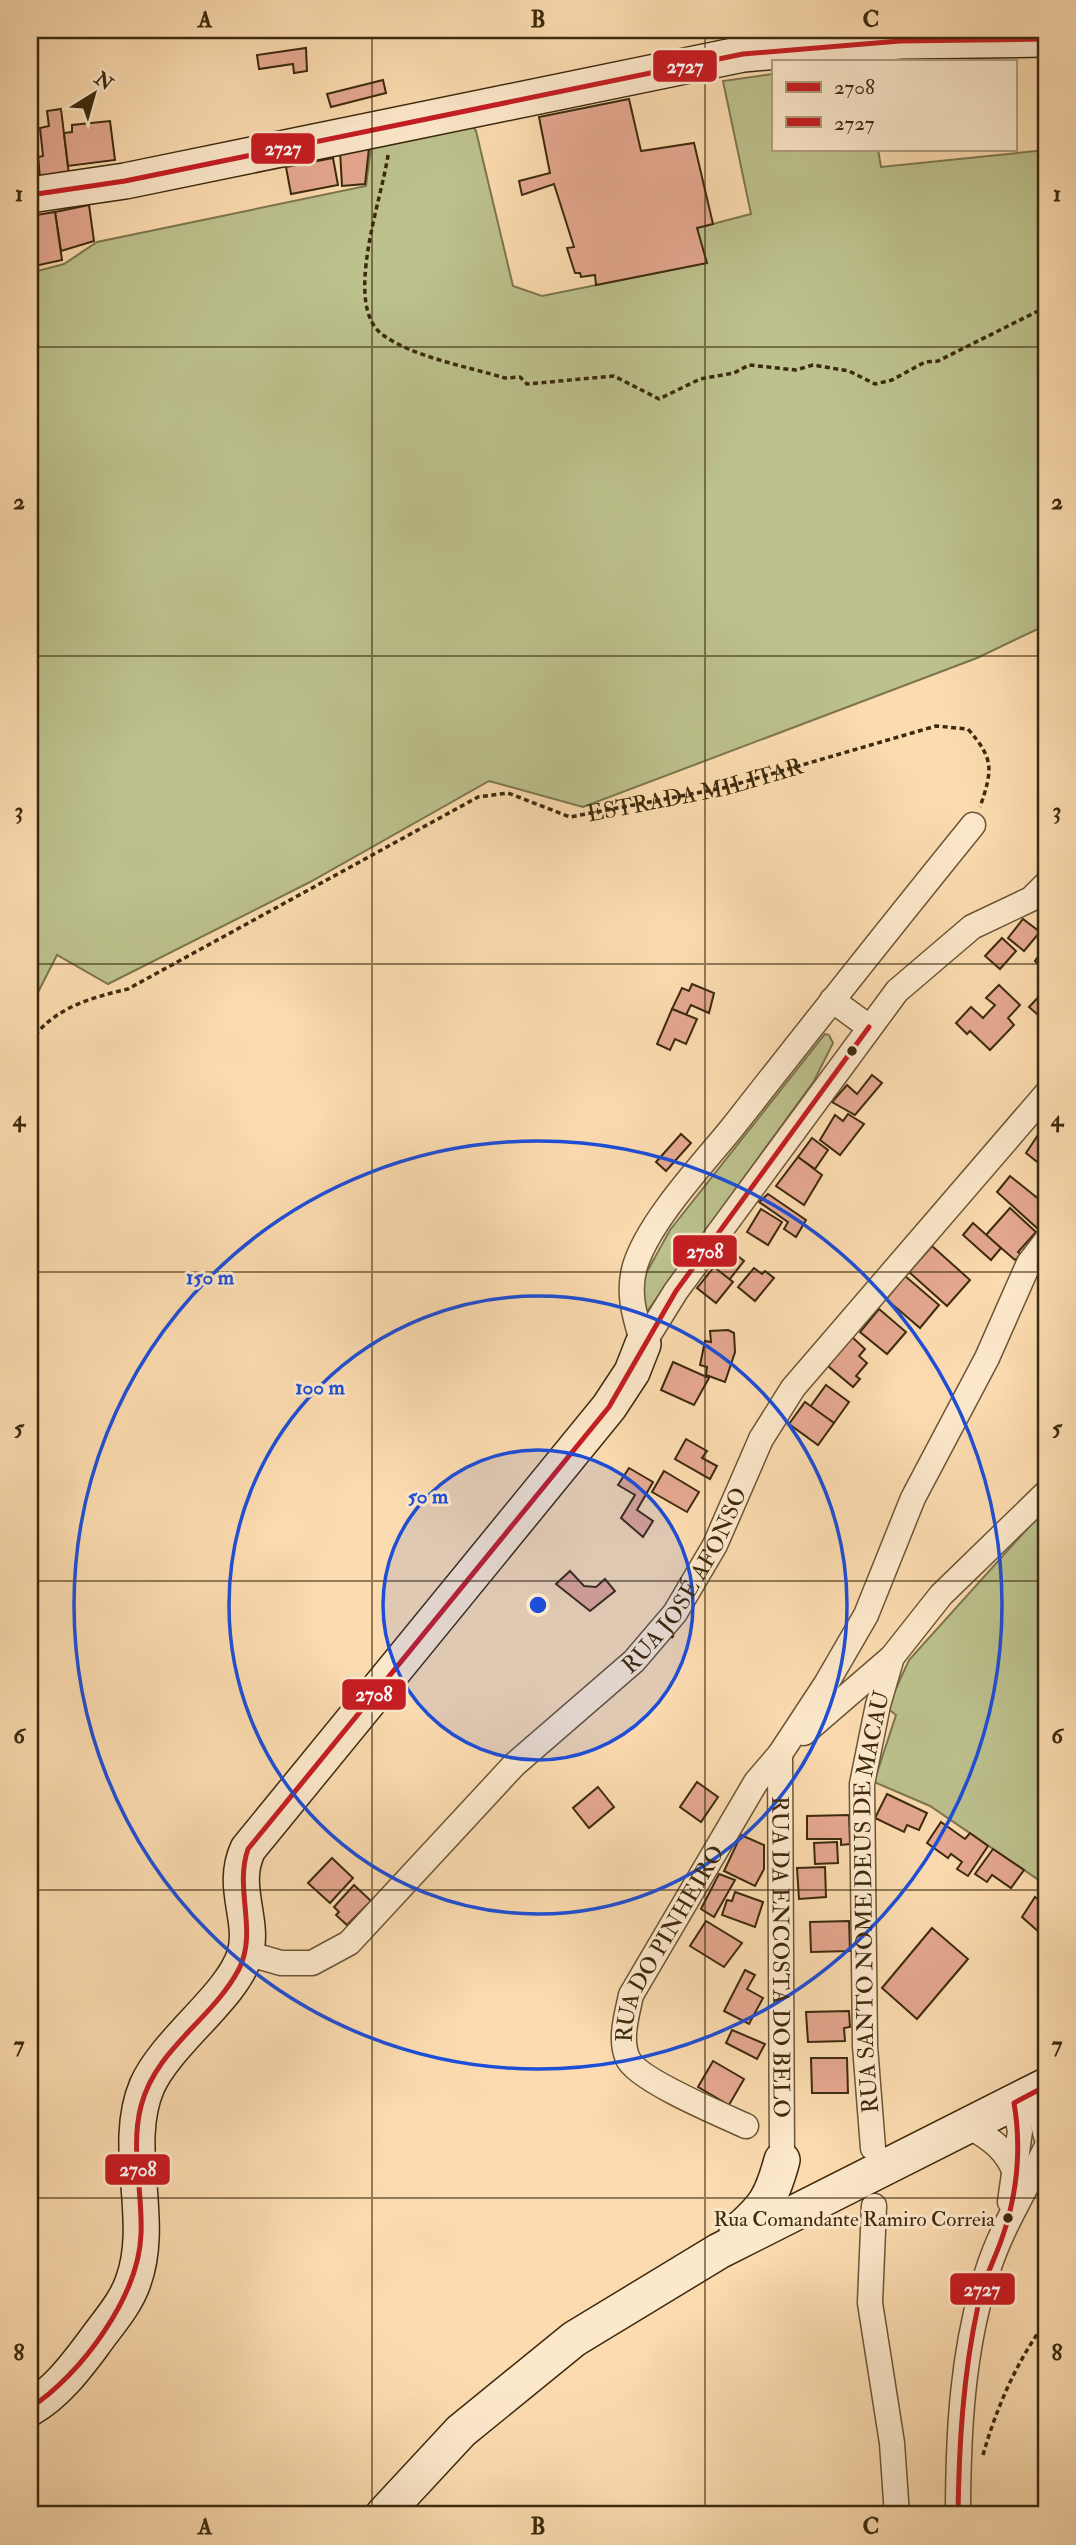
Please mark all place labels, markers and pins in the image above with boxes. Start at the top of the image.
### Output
unlabelled marker [845,1044,859,1058]
centre of rings [526,1593,550,1617]
place label: Rua Comandante Ramiro Correia [713,2206,995,2233]
marker: Rua Comandante Ramiro Correia [1001,2211,1015,2225]

